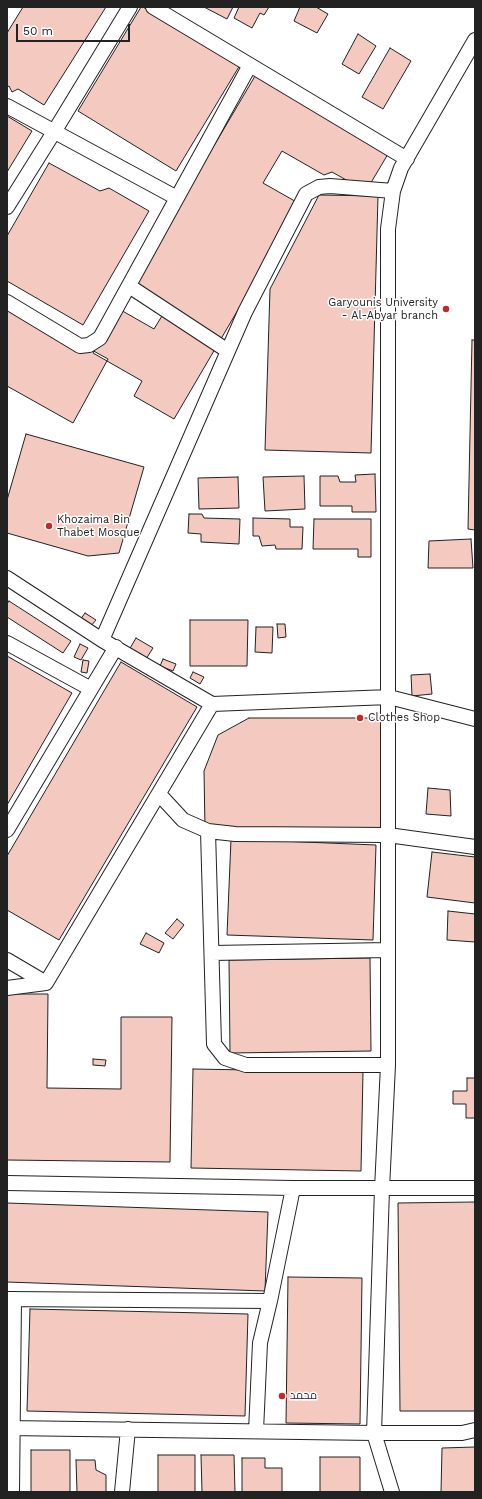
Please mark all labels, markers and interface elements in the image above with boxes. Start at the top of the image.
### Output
scale bar [18,16,132,42]
text: 50 m [23,24,53,38]
place label: Garyounis University - Al-Abyar branch [328,296,438,322]
marker: Garyounis University - Al-Abyar branch [441,304,451,314]
place label: Khozaima Bin Thabet Mosque [57,513,140,539]
marker: Khozaima Bin Thabet Mosque [44,521,54,531]
place label: Clothes Shop [368,711,440,725]
marker: Clothes Shop [355,713,365,723]
place label: محمد [290,1389,317,1403]
marker: محمد [277,1391,287,1401]

